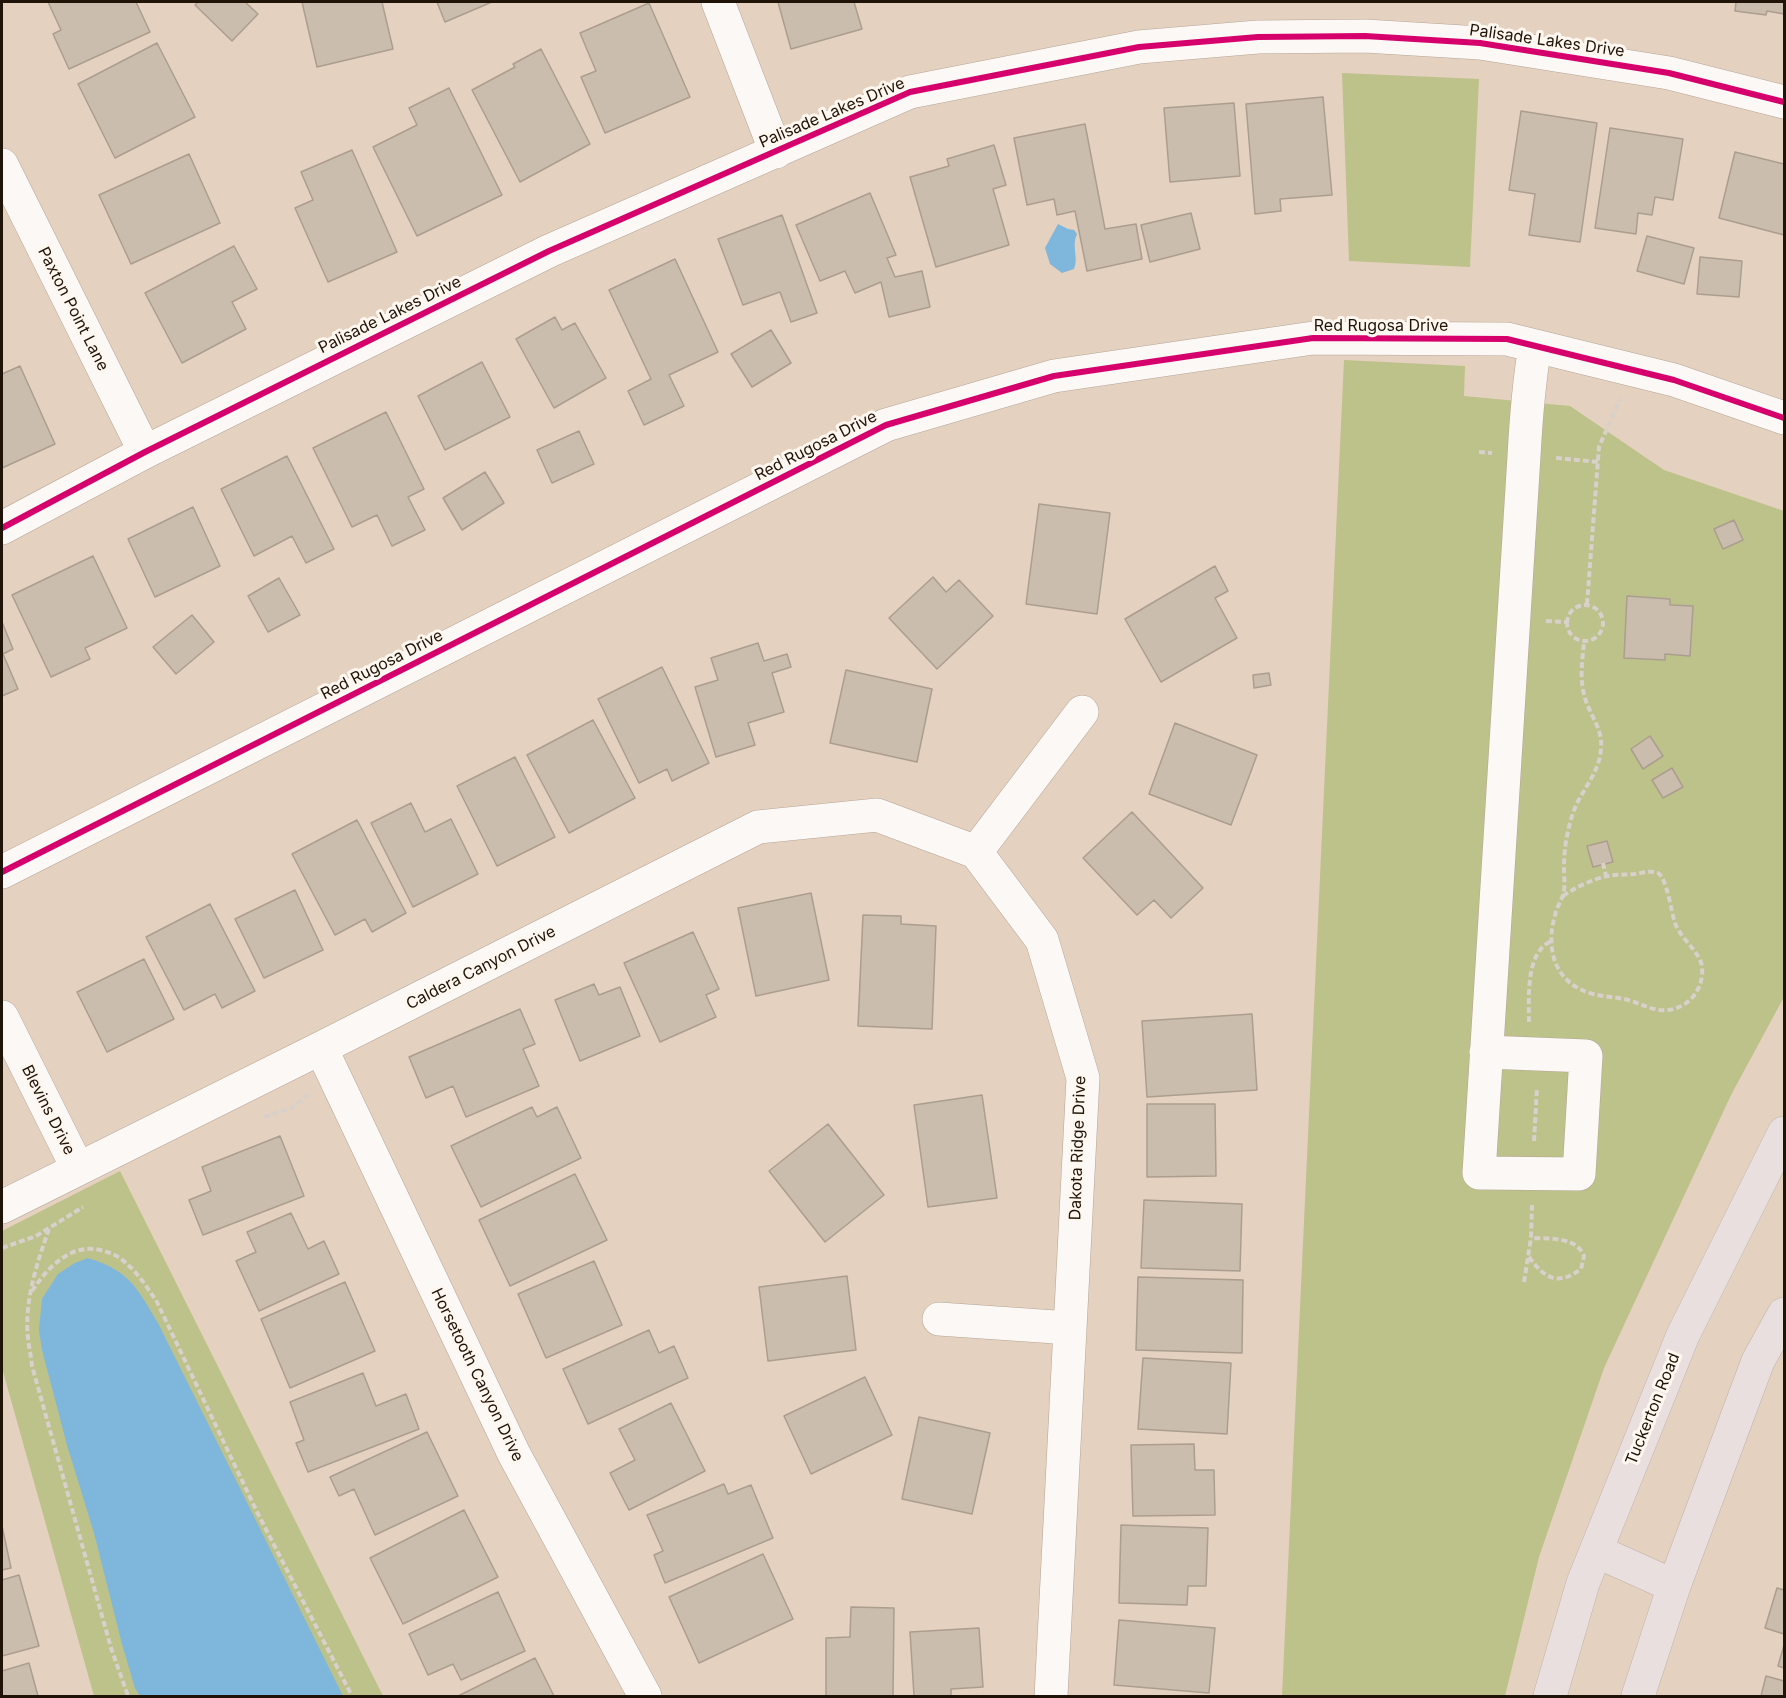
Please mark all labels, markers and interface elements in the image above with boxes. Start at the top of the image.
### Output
street label: Palisade Lakes Drive [1468,21,1626,61]
street label: Palisade Lakes Drive [756,74,908,152]
street label: Paxton Point Lane [33,244,113,374]
street label: Palisade Lakes Drive [315,272,465,358]
street label: Red Rugosa Drive [1314,316,1448,336]
street label: Red Rugosa Drive [752,407,880,485]
street label: Red Rugosa Drive [318,626,446,704]
street label: Caldera Canyon Drive [403,922,559,1014]
street label: Blevins Drive [17,1062,79,1158]
street label: Dakota Ridge Drive [1066,1075,1090,1221]
street label: Horsetooth Canyon Drive [427,1285,527,1465]
street label: Tuckerton Road [1622,1350,1684,1468]

